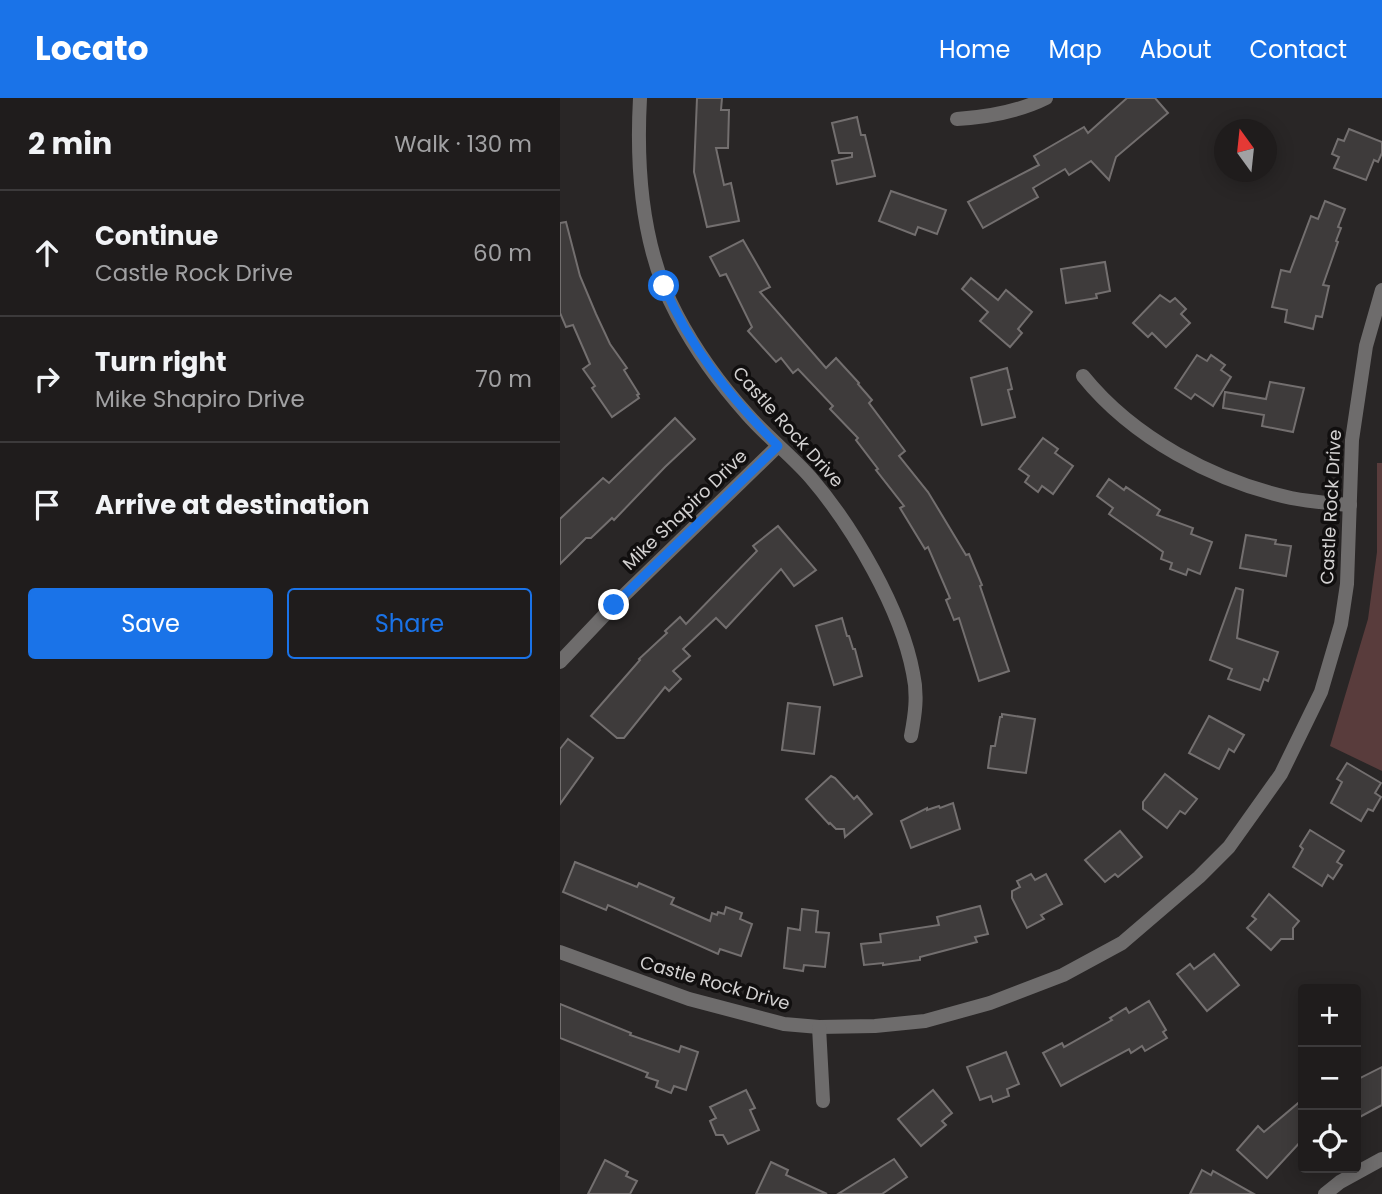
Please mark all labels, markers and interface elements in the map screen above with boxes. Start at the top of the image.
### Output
text: Locato [35,25,149,72]
text: Home [939,33,1011,66]
text: Map [1049,33,1102,66]
text: About [1140,33,1211,66]
text: Contact [1249,33,1347,66]
north arrow [1214,119,1277,182]
text: 2 min [28,122,112,165]
text: Walk · 130 m [394,128,532,160]
text: Continue [95,218,218,254]
icon: ahead [28,234,66,272]
text: 60 m [473,237,532,269]
text: Castle Rock Drive [95,257,293,289]
route start [648,270,679,301]
text: Turn right [95,344,227,380]
icon: right [28,360,66,398]
street label: Castle Rock Drive [727,361,850,493]
text: 70 m [475,363,532,395]
text: Mike Shapiro Drive [95,383,305,415]
street label: Castle Rock Drive [1314,429,1347,585]
street label: Mike Shapiro Drive [617,444,752,576]
icon: arrive [28,486,66,524]
text: Arrive at destination [95,487,370,523]
button: Save [28,588,273,659]
button: Share [287,588,532,659]
route end [598,589,629,620]
street label: Castle Rock Drive [637,949,793,1016]
map controls [1298,984,1361,1173]
button: + [1298,984,1361,1047]
button: − [1298,1047,1361,1110]
button: locate [1298,1110,1361,1173]

